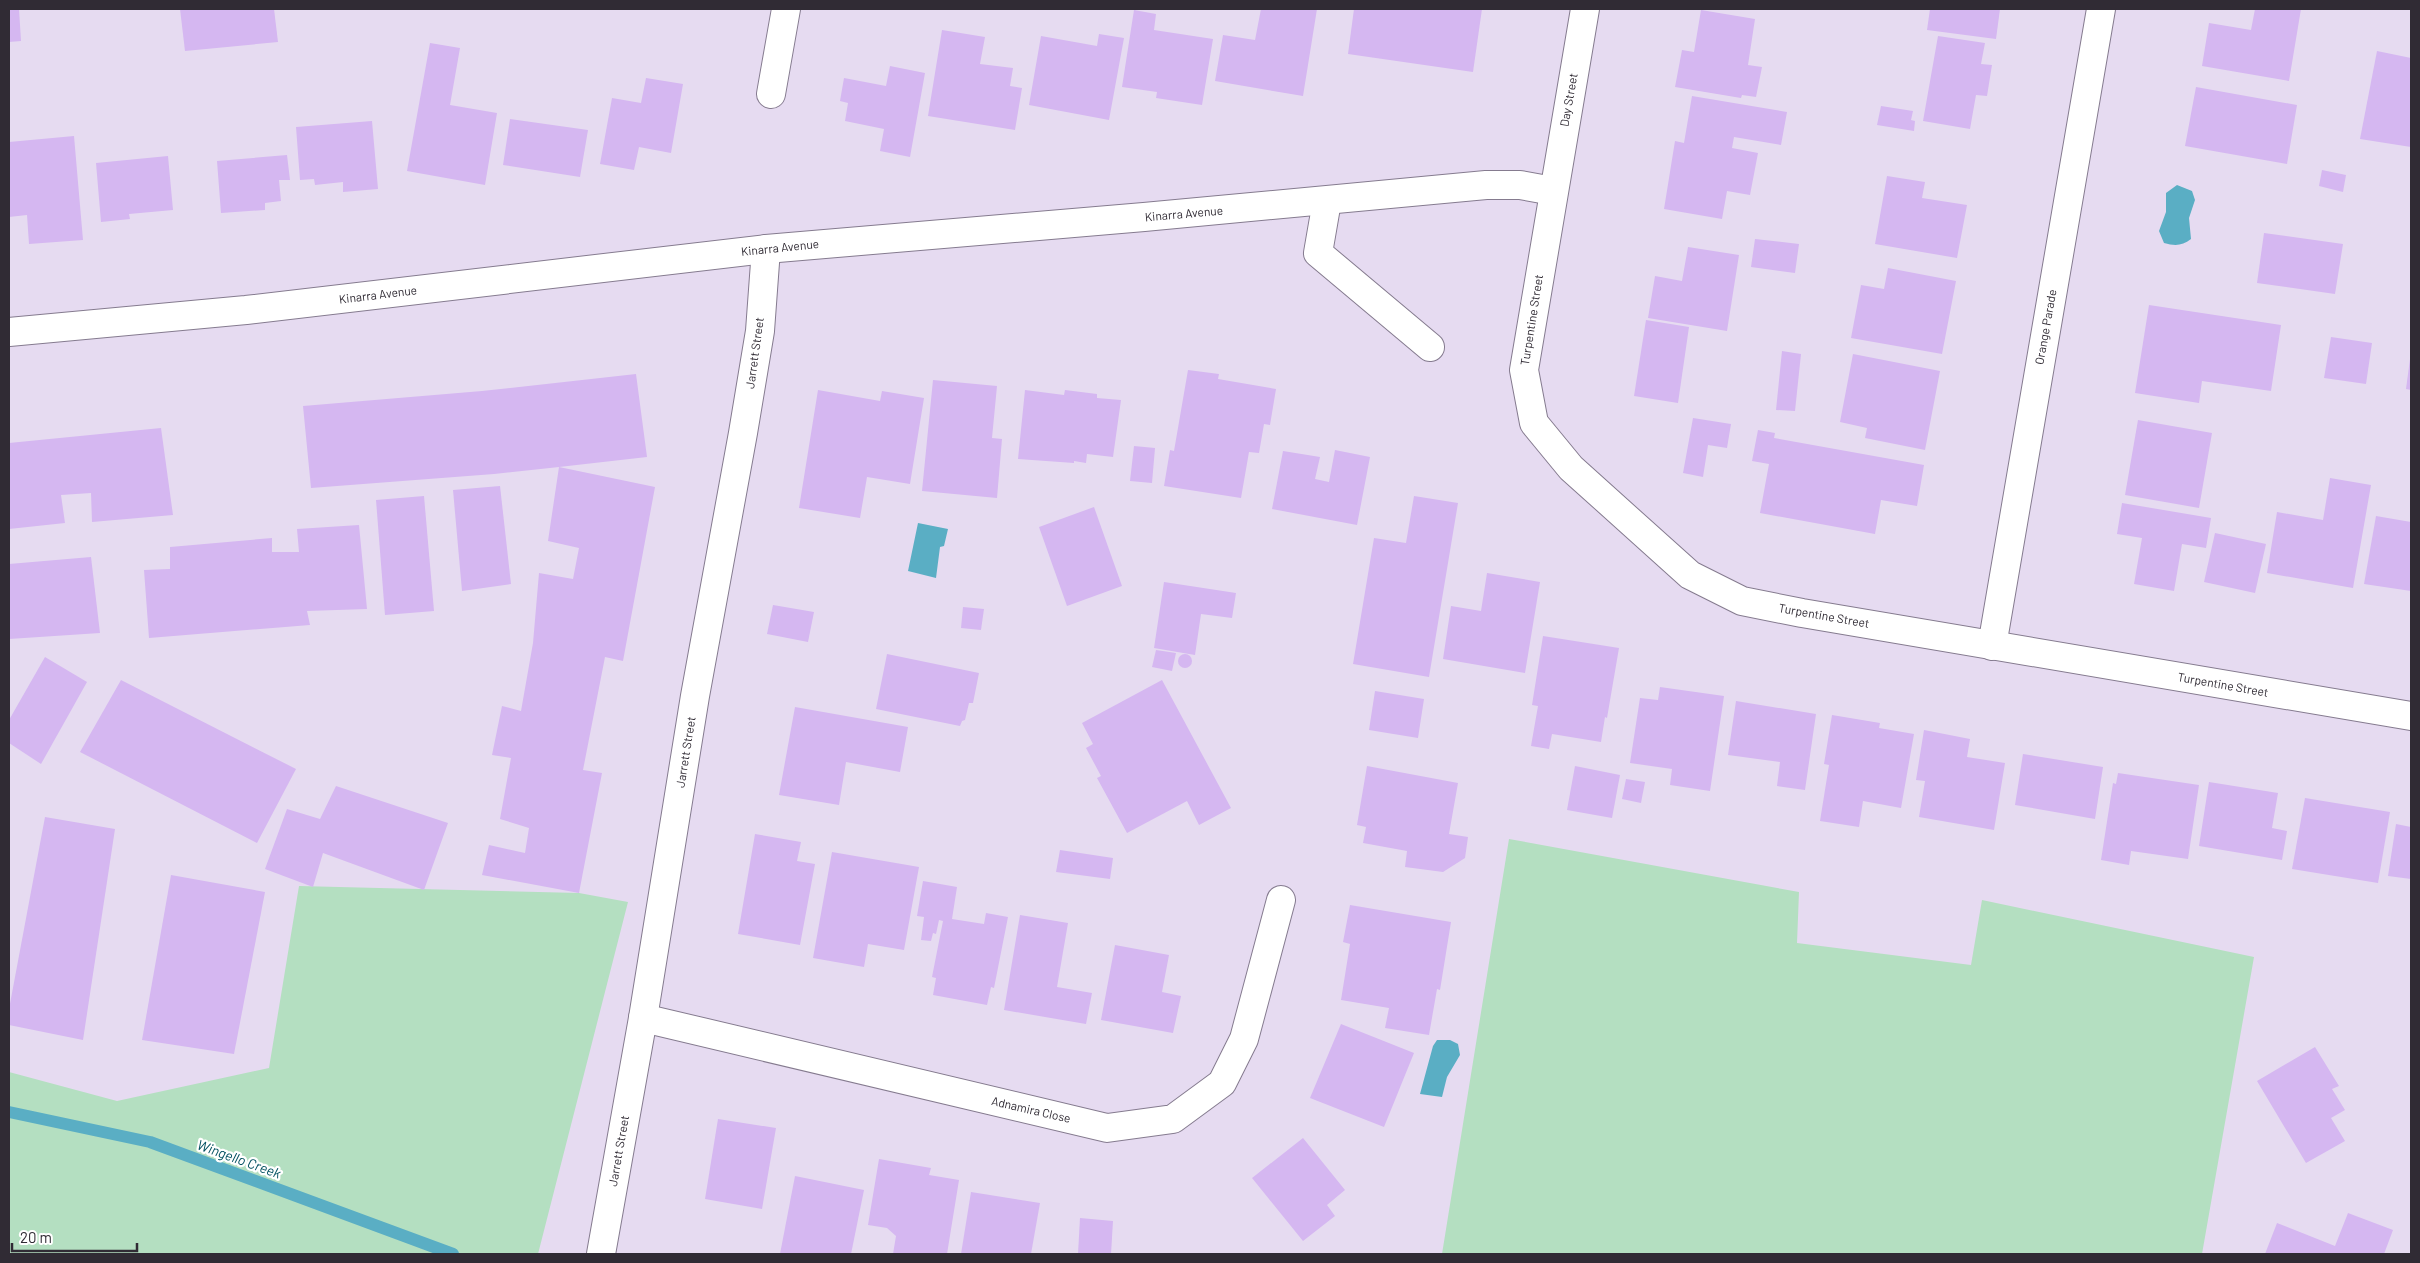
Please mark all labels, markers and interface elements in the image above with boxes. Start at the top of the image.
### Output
street label: Day Street [1556,72,1580,128]
street label: Kinarra Avenue [1144,203,1224,223]
street label: Kinarra Avenue [740,236,820,258]
street label: Turpentine Street [1517,273,1545,366]
street label: Kinarra Avenue [338,282,418,306]
street label: Orange Parade [2032,288,2059,366]
street label: Jarrett Street [742,316,766,389]
street label: Turpentine Street [1778,600,1871,630]
street label: Turpentine Street [2177,669,2270,699]
street label: Jarrett Street [672,715,698,788]
street label: Adnamira Close [990,1093,1072,1125]
street label: Jarrett Street [605,1114,631,1187]
water label: Wingello Creek [195,1135,284,1182]
scale bar [12,1220,138,1252]
text: 20 m [20,1228,52,1246]

